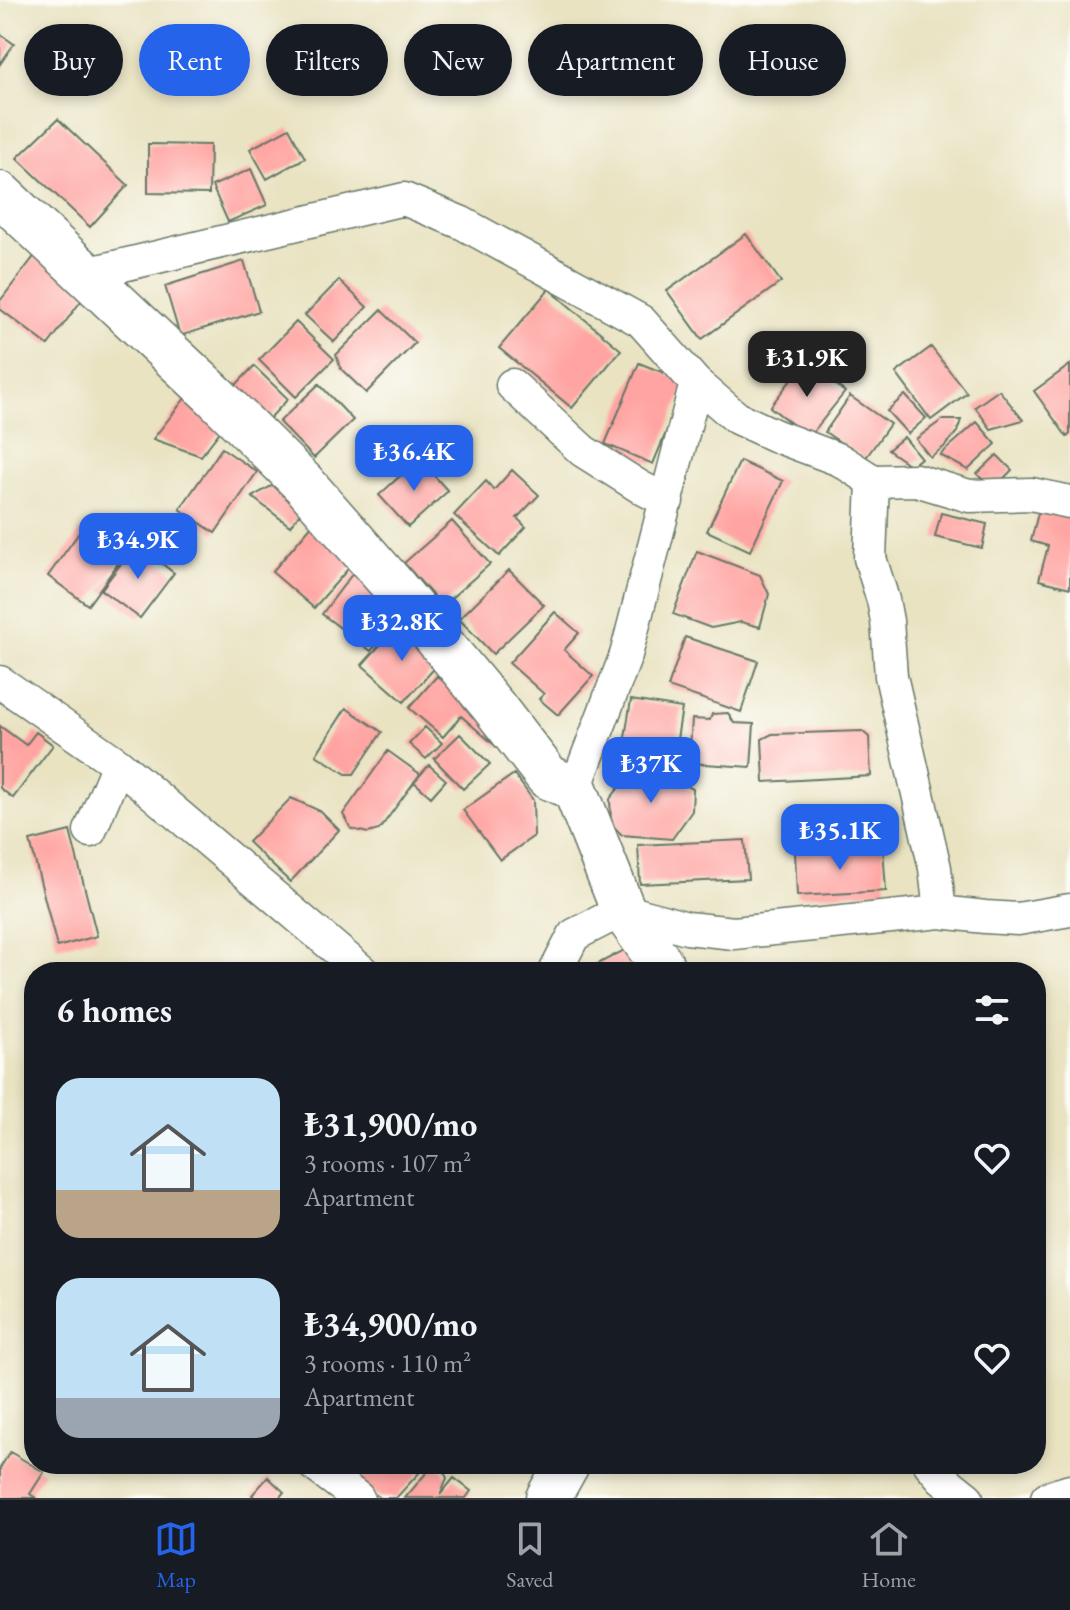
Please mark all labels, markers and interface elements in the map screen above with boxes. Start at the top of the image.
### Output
chip: Buy [24,24,123,96]
chip: Rent [139,24,250,96]
chip: Filters [266,24,388,96]
chip: New [404,24,512,96]
chip: Apartment [528,24,703,96]
chip: House [719,24,846,96]
pin: ₺31.9K [742,331,872,399]
text: ₺31.9K [766,340,848,374]
pin: ₺36.4K [349,425,479,493]
text: ₺36.4K [373,434,455,468]
pin: ₺34.9K [73,513,203,581]
text: ₺34.9K [97,522,179,556]
pin: ₺32.8K [337,595,467,663]
text: ₺32.8K [361,604,443,638]
pin: ₺37K [604,737,698,805]
text: ₺37K [620,746,682,780]
pin: ₺35.1K [775,804,905,872]
text: ₺35.1K [799,813,881,847]
text: 6 homes [56,988,172,1032]
icon: filters [970,988,1014,1032]
text: ₺31,900/mo [304,1102,477,1146]
icon: home [120,1110,216,1206]
icon: heart [970,1136,1014,1180]
text: 3 rooms · 107 m² [304,1146,471,1180]
text: Apartment [304,1180,414,1214]
text: ₺34,900/mo [304,1302,477,1346]
icon: home [120,1310,216,1406]
icon: heart [970,1336,1014,1380]
text: 3 rooms · 110 m² [304,1346,471,1380]
text: Apartment [304,1380,414,1414]
tab: Map [154,1517,198,1594]
tab: Saved [506,1517,553,1594]
tab: Home [862,1517,916,1594]

